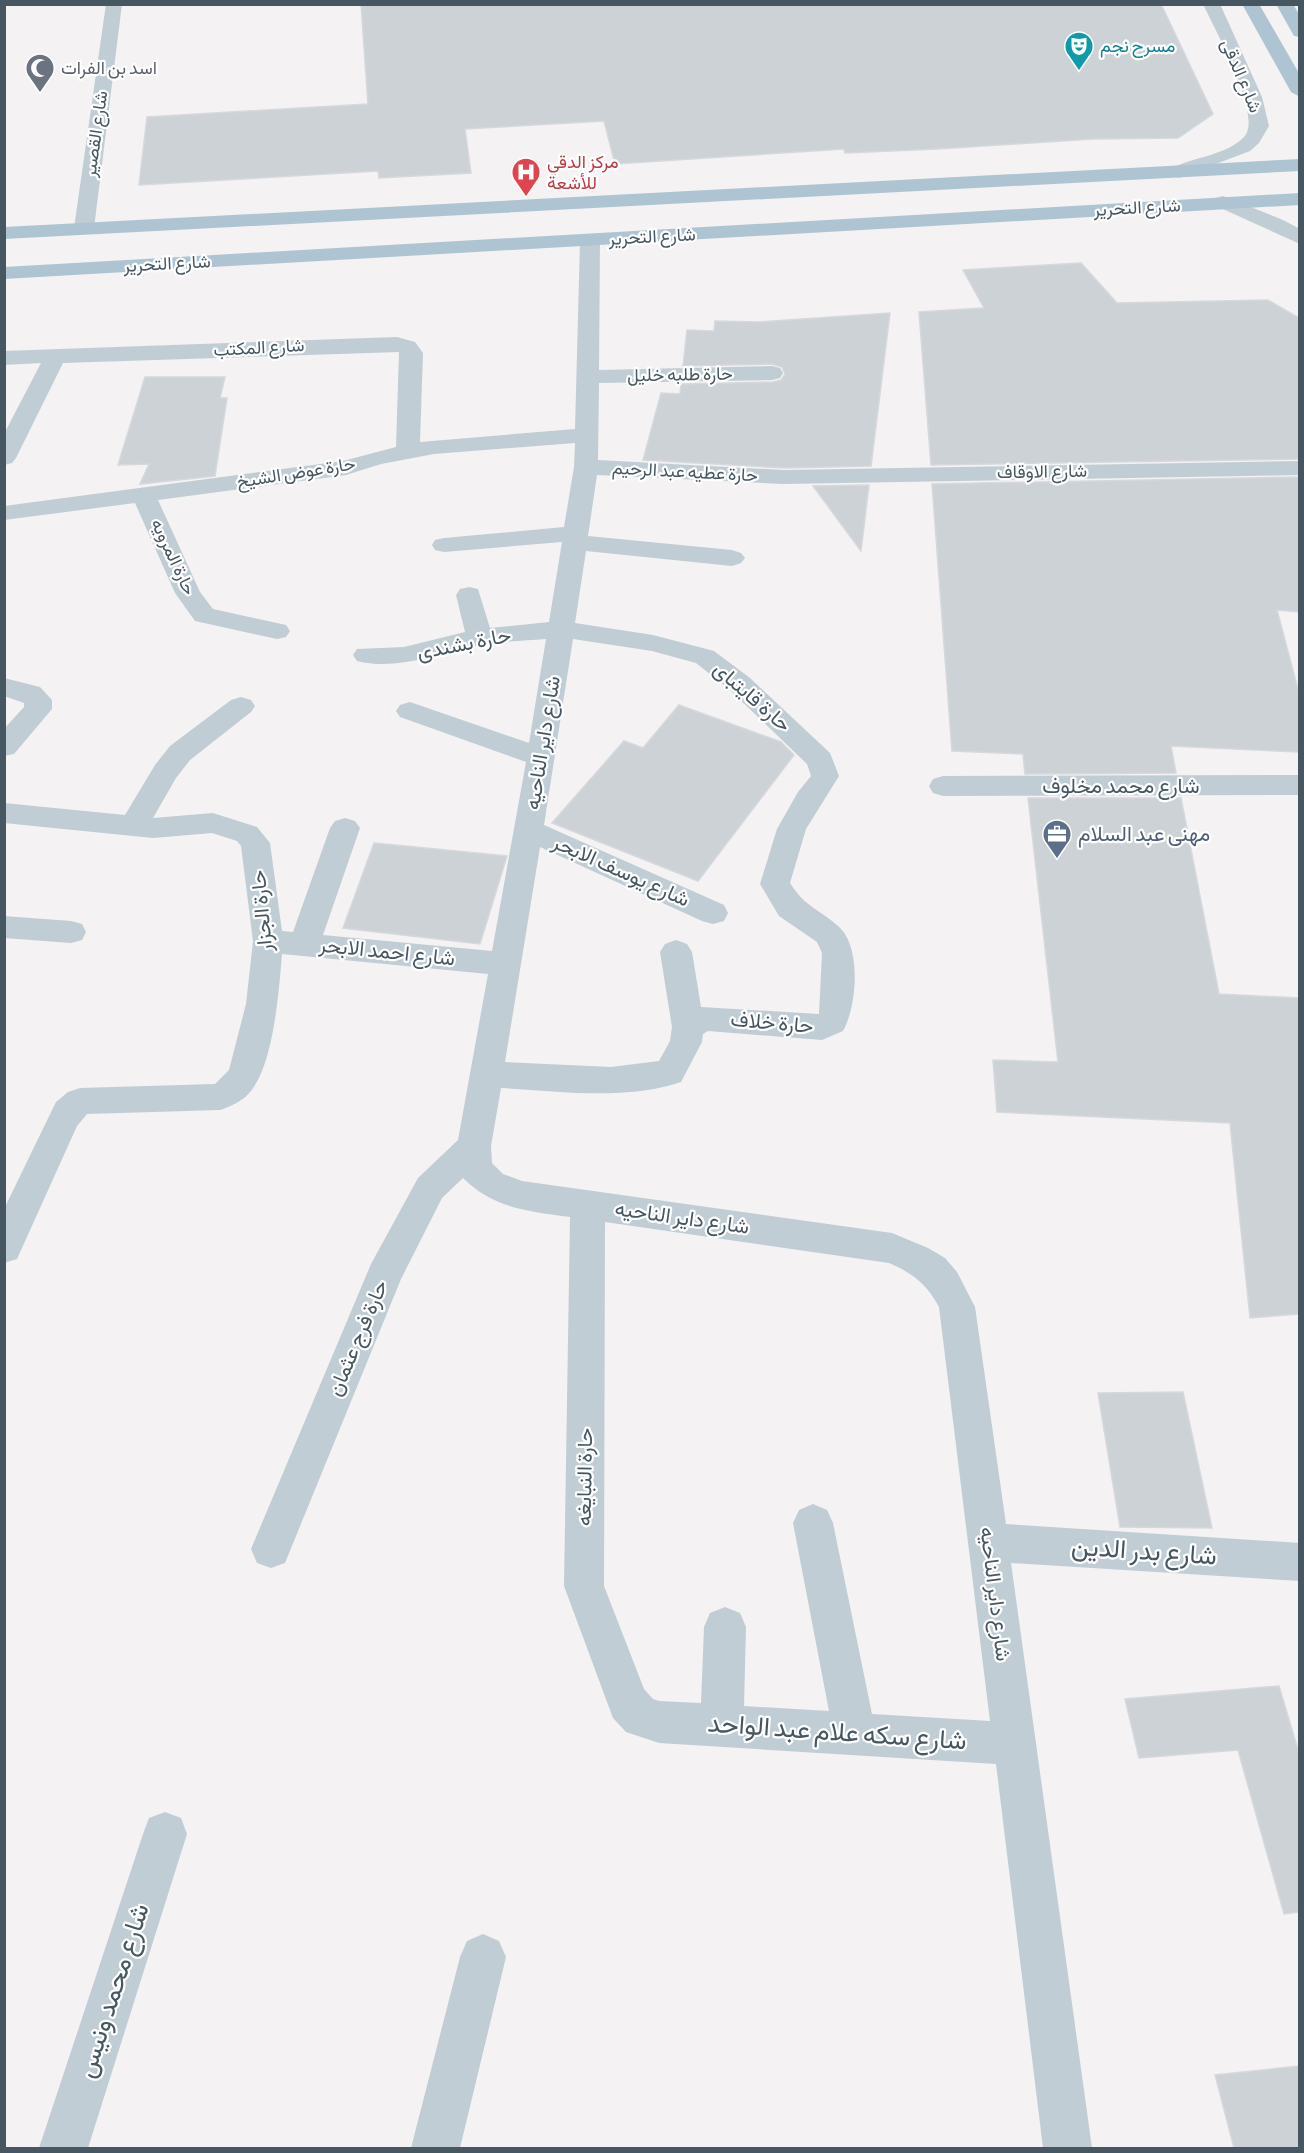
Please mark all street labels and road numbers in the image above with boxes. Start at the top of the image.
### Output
street label: شارع الدقى [1215,36,1266,116]
street label: شارع القصير [79,89,113,180]
street label: شارع التحرير [1092,195,1181,222]
street label: شارع التحرير [607,224,696,251]
street label: شارع التحرير [122,251,211,278]
street label: شارع المكتب [213,335,305,362]
street label: حارة طلبه خليل [627,364,733,386]
street label: حارة عوض الشيخ [235,453,357,494]
street label: حارة عطيه عبد الرحيم [611,458,758,487]
street label: شارع الاوقاف [997,461,1087,484]
street label: حارة المرويه [146,515,200,599]
street label: حارة بشندى [415,623,513,665]
street label: حارة قايتباى [708,656,796,738]
street label: شارع داير الناحيه [520,674,567,812]
street label: شارع محمد مخلوف [1042,774,1200,800]
street label: شارع يوسف الابحر [547,829,693,913]
street label: حارة الجزار [246,869,278,954]
street label: شارع احمد الابحر [317,932,456,973]
street label: حارة خلاف [729,1007,815,1039]
street label: شارع داير الناحيه [613,1196,751,1241]
street label: حارة فرج عثمان [322,1276,395,1400]
street label: حارة النبايغه [572,1428,598,1526]
street label: شارع داير الناحيه [973,1525,1016,1663]
street label: شارع بدر الدين [1070,1531,1218,1574]
street label: شارع سكه علام عبد الواحد [706,1708,968,1759]
street label: شارع محمد ونيس [71,1900,158,2082]

